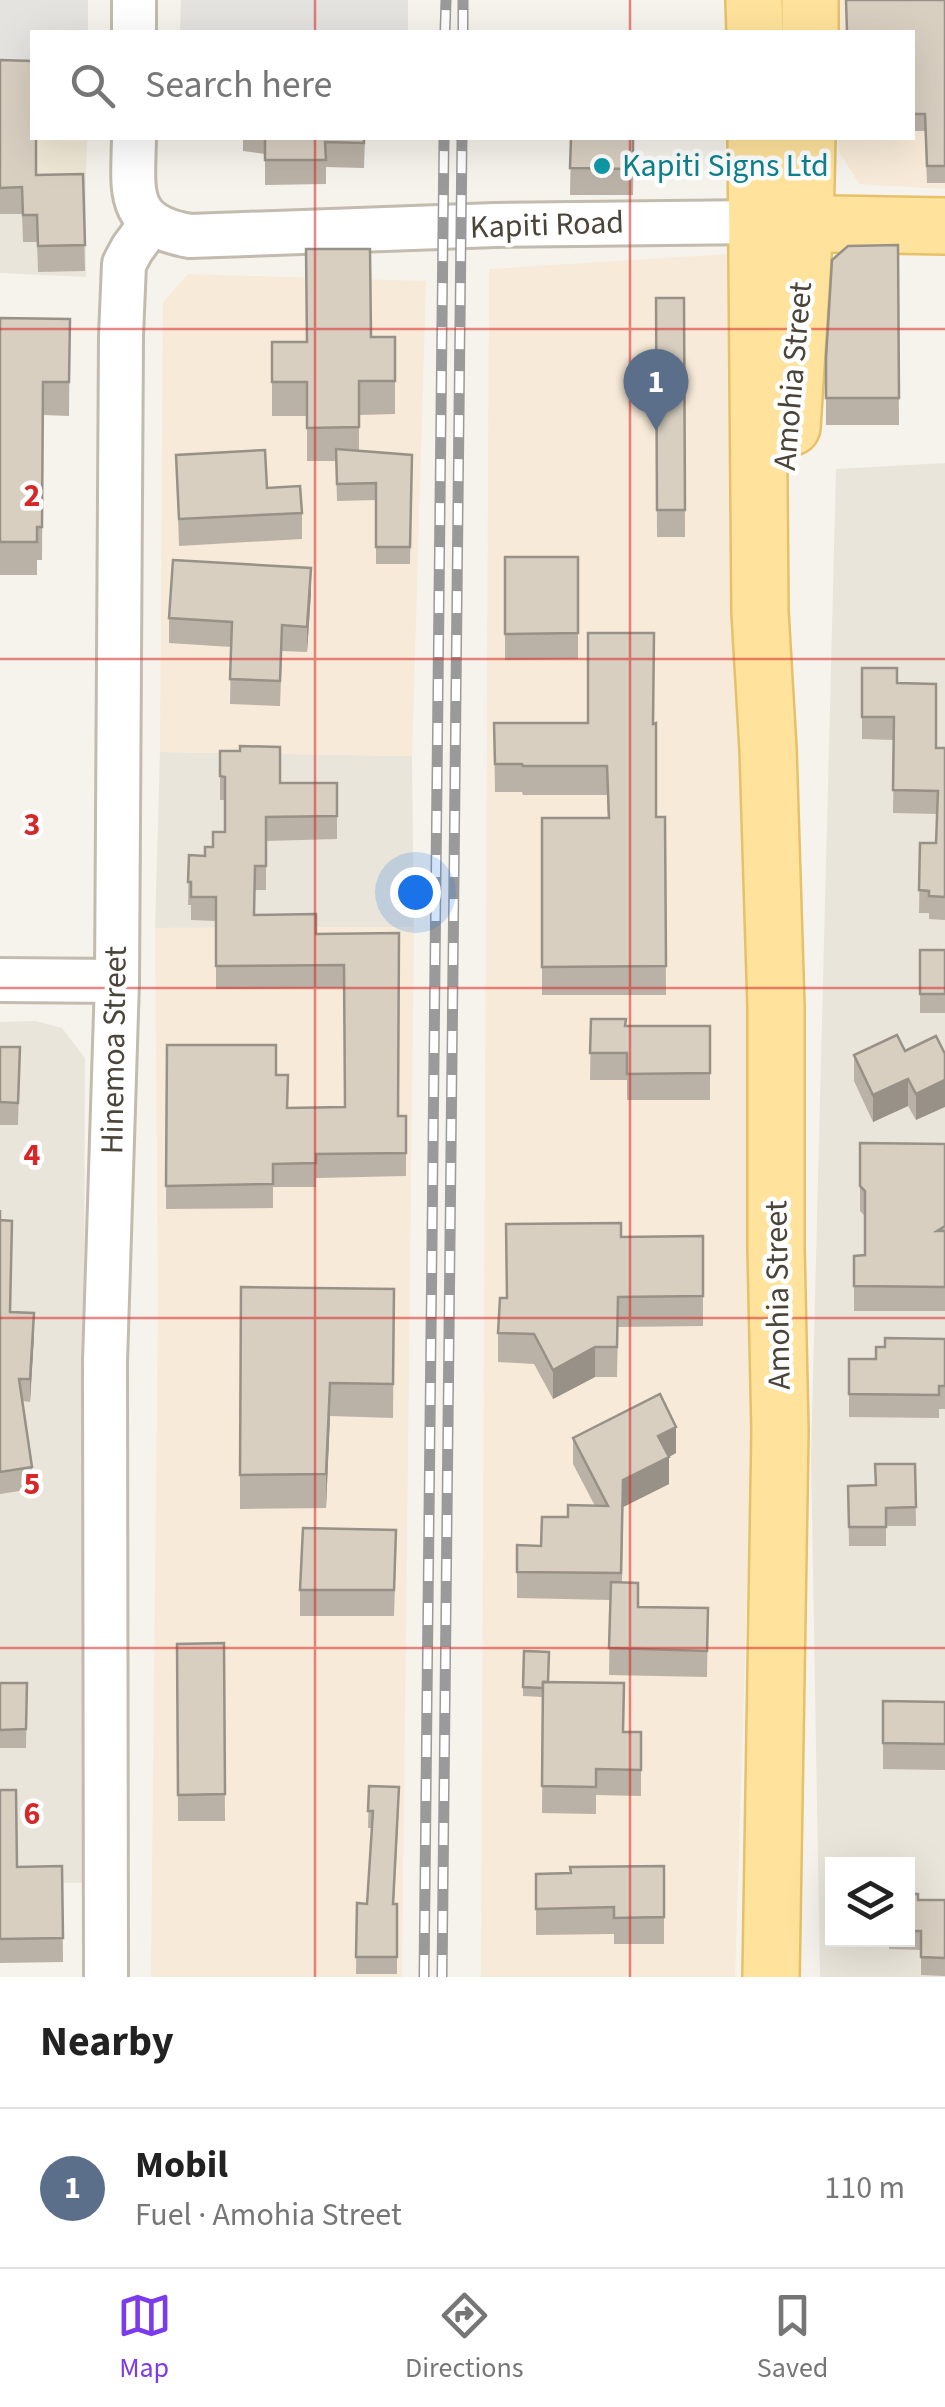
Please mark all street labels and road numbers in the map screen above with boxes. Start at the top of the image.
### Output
street label: Kapiti Road [469,199,625,251]
street label: Amohia Street [762,280,824,472]
street label: Hinemoa Street [89,945,139,1155]
street label: Amohia Street [753,1200,803,1390]

